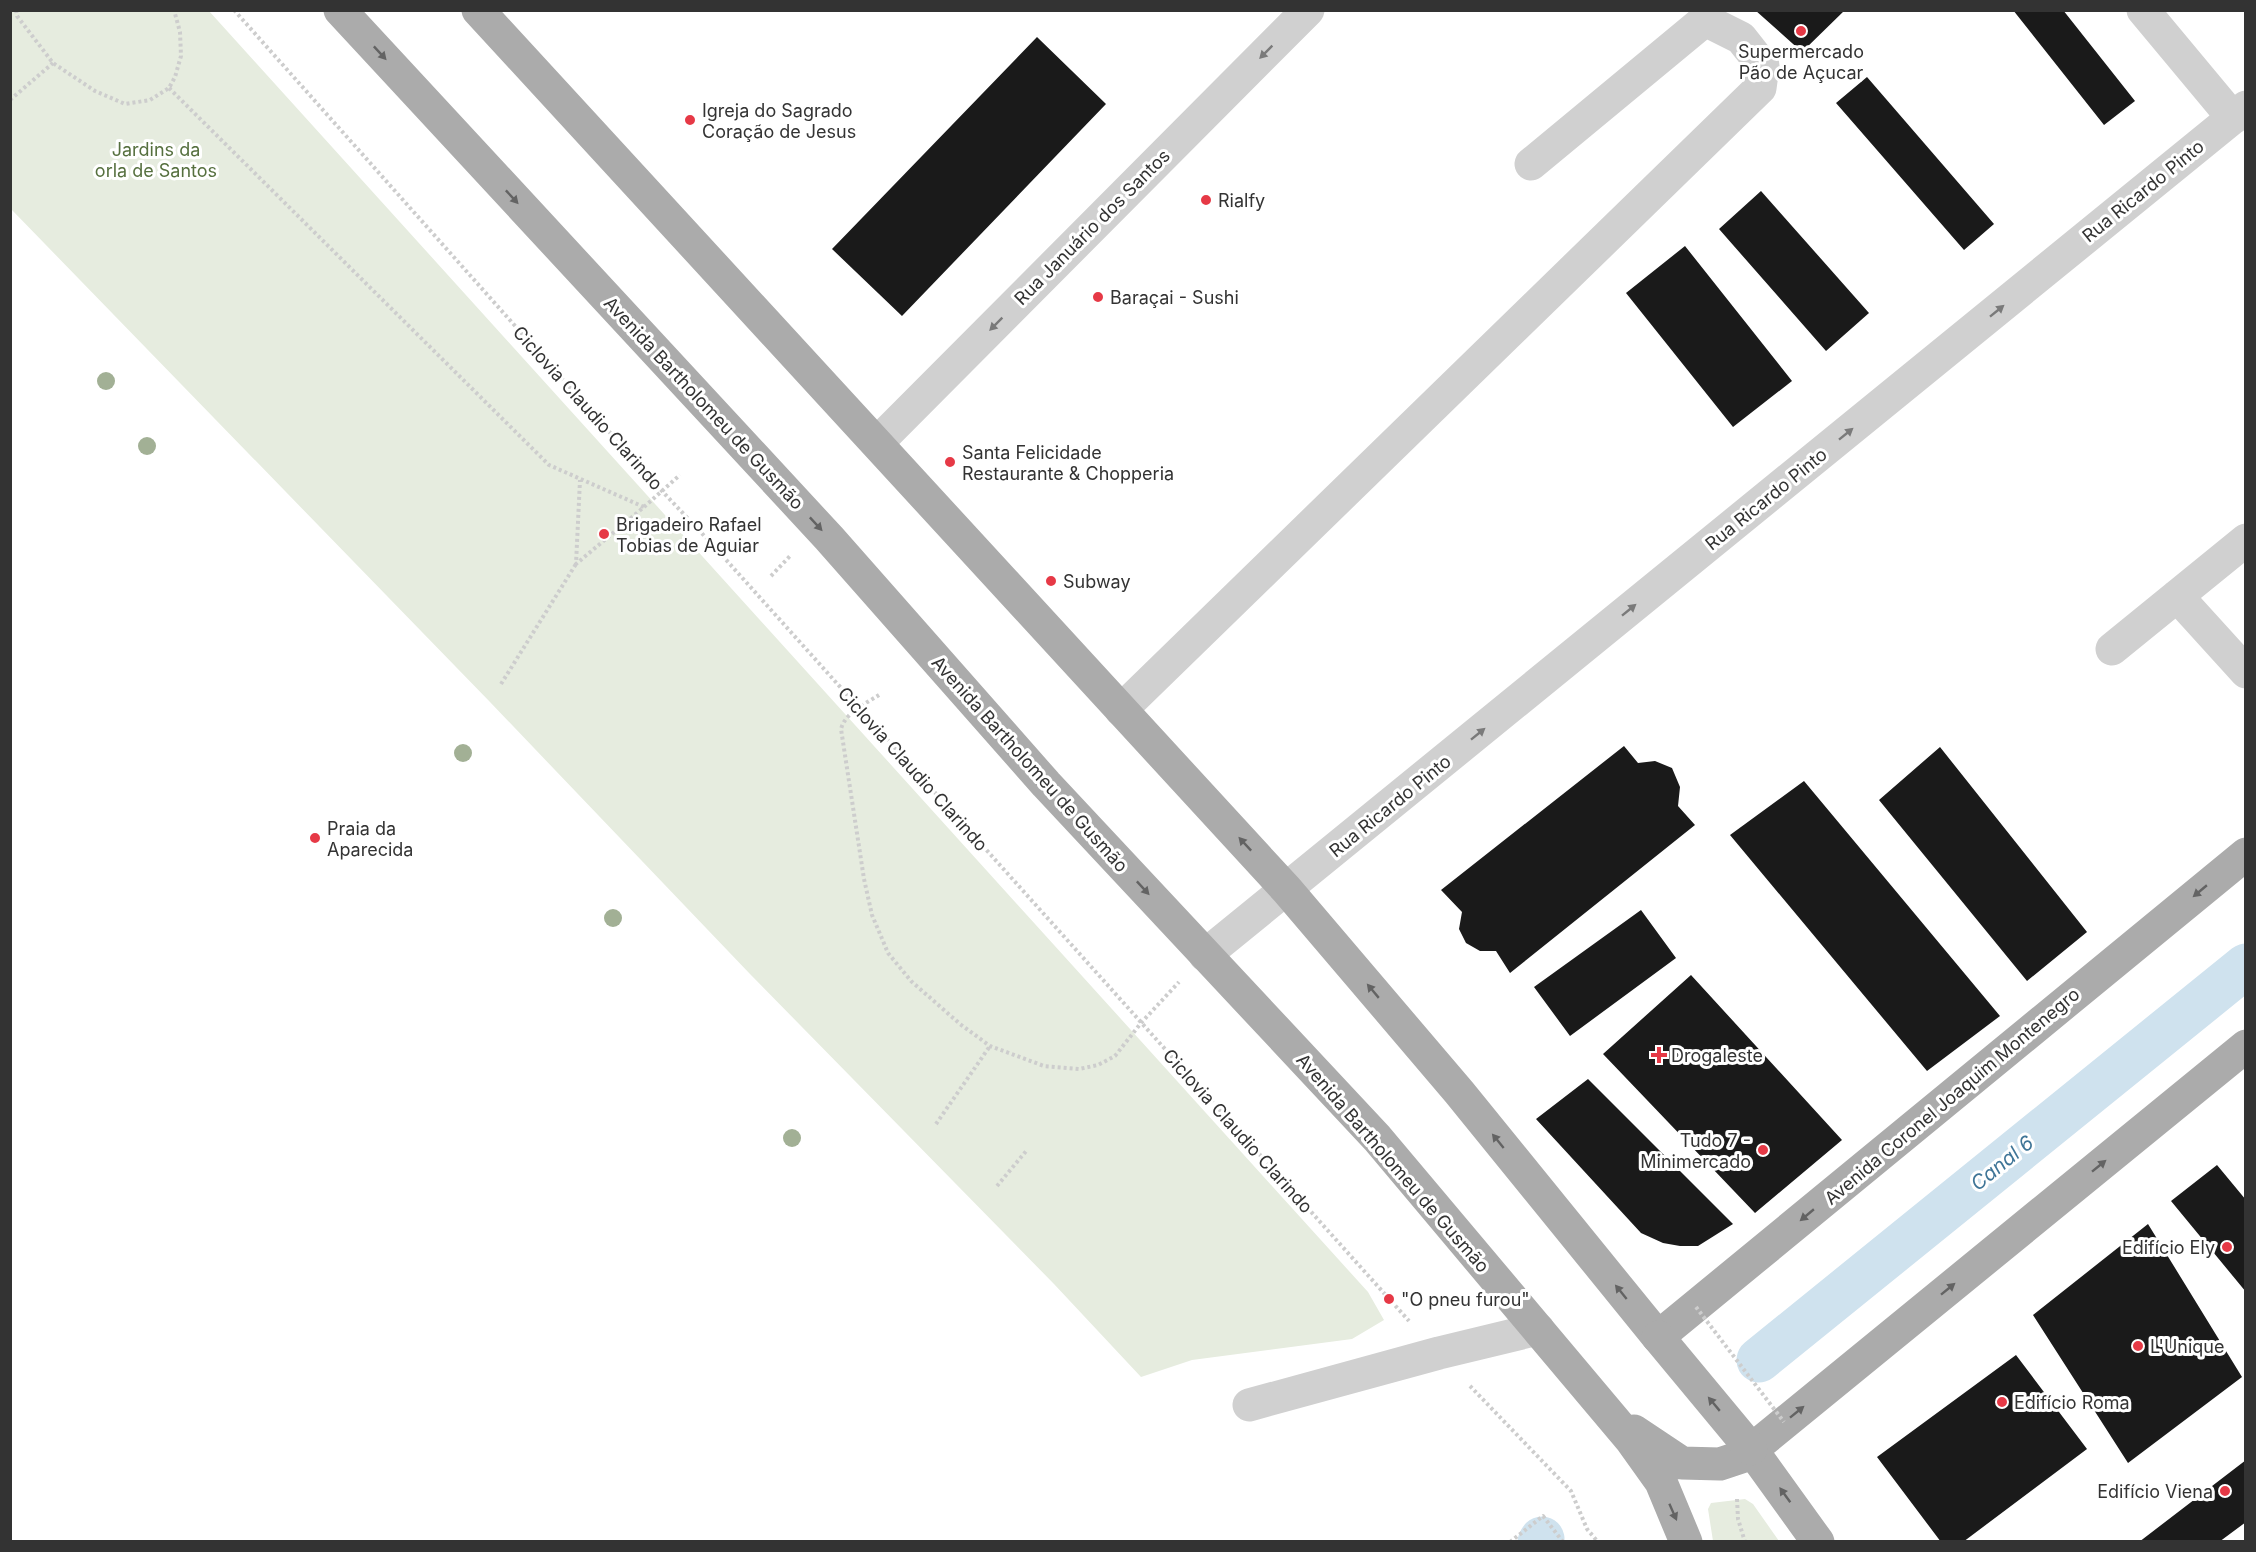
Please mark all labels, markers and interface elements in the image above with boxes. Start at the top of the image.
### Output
marker: Supermercado Pão de Açucar [1794,24,1808,38]
place label: Supermercado Pão de Açucar [1738,41,1864,83]
one-way arrow [1259,45,1274,59]
one-way arrow [373,46,387,61]
place label: Igreja do Sagrado Coração de Jesus [702,100,856,142]
marker: Igreja do Sagrado Coração de Jesus [683,113,697,127]
street label: Rua Ricardo Pinto [2078,136,2208,246]
park label: Jardins da orla de Santos [95,139,217,181]
street label: Rua Januário dos Santos [1010,145,1174,309]
one-way arrow [505,189,519,203]
place label: Rialfy [1218,190,1265,211]
marker: Rialfy [1199,193,1213,207]
place label: Baraçai - Sushi [1110,287,1239,308]
marker: Baraçai - Sushi [1091,290,1105,304]
street label: Avenida Bartholomeu de Gusmão [600,292,808,514]
one-way arrow [1989,305,2004,317]
one-way arrow [989,317,1003,331]
street label: Ciclovia Claudio Clarindo [509,322,667,494]
one-way arrow [1838,428,1853,441]
place label: Santa Felicidade Restaurante & Chopperia [962,442,1174,484]
street label: Rua Ricardo Pinto [1701,444,1831,554]
marker: Santa Felicidade Restaurante & Chopperia [943,455,957,469]
place label: Brigadeiro Rafael Tobias de Aguiar [616,514,762,556]
one-way arrow [809,517,823,532]
marker: Brigadeiro Rafael Tobias de Aguiar [597,527,611,541]
place label: Subway [1063,571,1131,592]
marker: Subway [1044,574,1058,588]
one-way arrow [1622,605,1637,617]
street label: Avenida Bartholomeu de Gusmão [928,652,1132,876]
street label: Ciclovia Claudio Clarindo [834,683,992,855]
one-way arrow [1471,728,1486,740]
street label: Rua Ricardo Pinto [1325,751,1455,861]
place label: Praia da Aparecida [327,818,413,860]
marker: Praia da Aparecida [308,831,322,845]
one-way arrow [1238,838,1252,852]
one-way arrow [1136,881,1150,896]
one-way arrow [2193,884,2208,897]
street label: Avenida Coronel Joaquim Montenegro [1820,983,2084,1209]
one-way arrow [1367,984,1380,999]
street label: Ciclovia Claudio Clarindo [1159,1045,1317,1217]
place label: Drogaleste [1671,1045,1763,1066]
marker: Drogaleste [1652,1048,1666,1062]
street label: Avenida Bartholomeu de Gusmão [1292,1049,1494,1277]
place label: Tudo 7 - Minimercado [1640,1130,1751,1172]
water label: Canal 6 [1966,1130,2038,1196]
one-way arrow [1493,1133,1505,1148]
marker: Tudo 7 - Minimercado [1756,1143,1770,1157]
one-way arrow [2091,1159,2107,1172]
one-way arrow [1799,1209,1815,1222]
place label: Edifício Ely [2122,1237,2215,1258]
marker: Edifício Ely [2220,1240,2234,1254]
one-way arrow [1940,1282,1956,1295]
one-way arrow [1615,1285,1628,1300]
place label: "O pneu furou" [1401,1289,1530,1310]
marker: "O pneu furou" [1382,1292,1396,1306]
place label: L'Unique [2150,1336,2225,1357]
marker: L'Unique [2131,1339,2145,1353]
place label: Edifício Roma [2014,1392,2130,1413]
marker: Edifício Roma [1995,1395,2009,1409]
one-way arrow [1708,1397,1721,1412]
one-way arrow [1789,1406,1804,1419]
place label: Edifício Viena [2097,1481,2213,1502]
marker: Edifício Viena [2218,1484,2232,1498]
one-way arrow [1779,1487,1791,1503]
one-way arrow [1669,1503,1678,1520]

